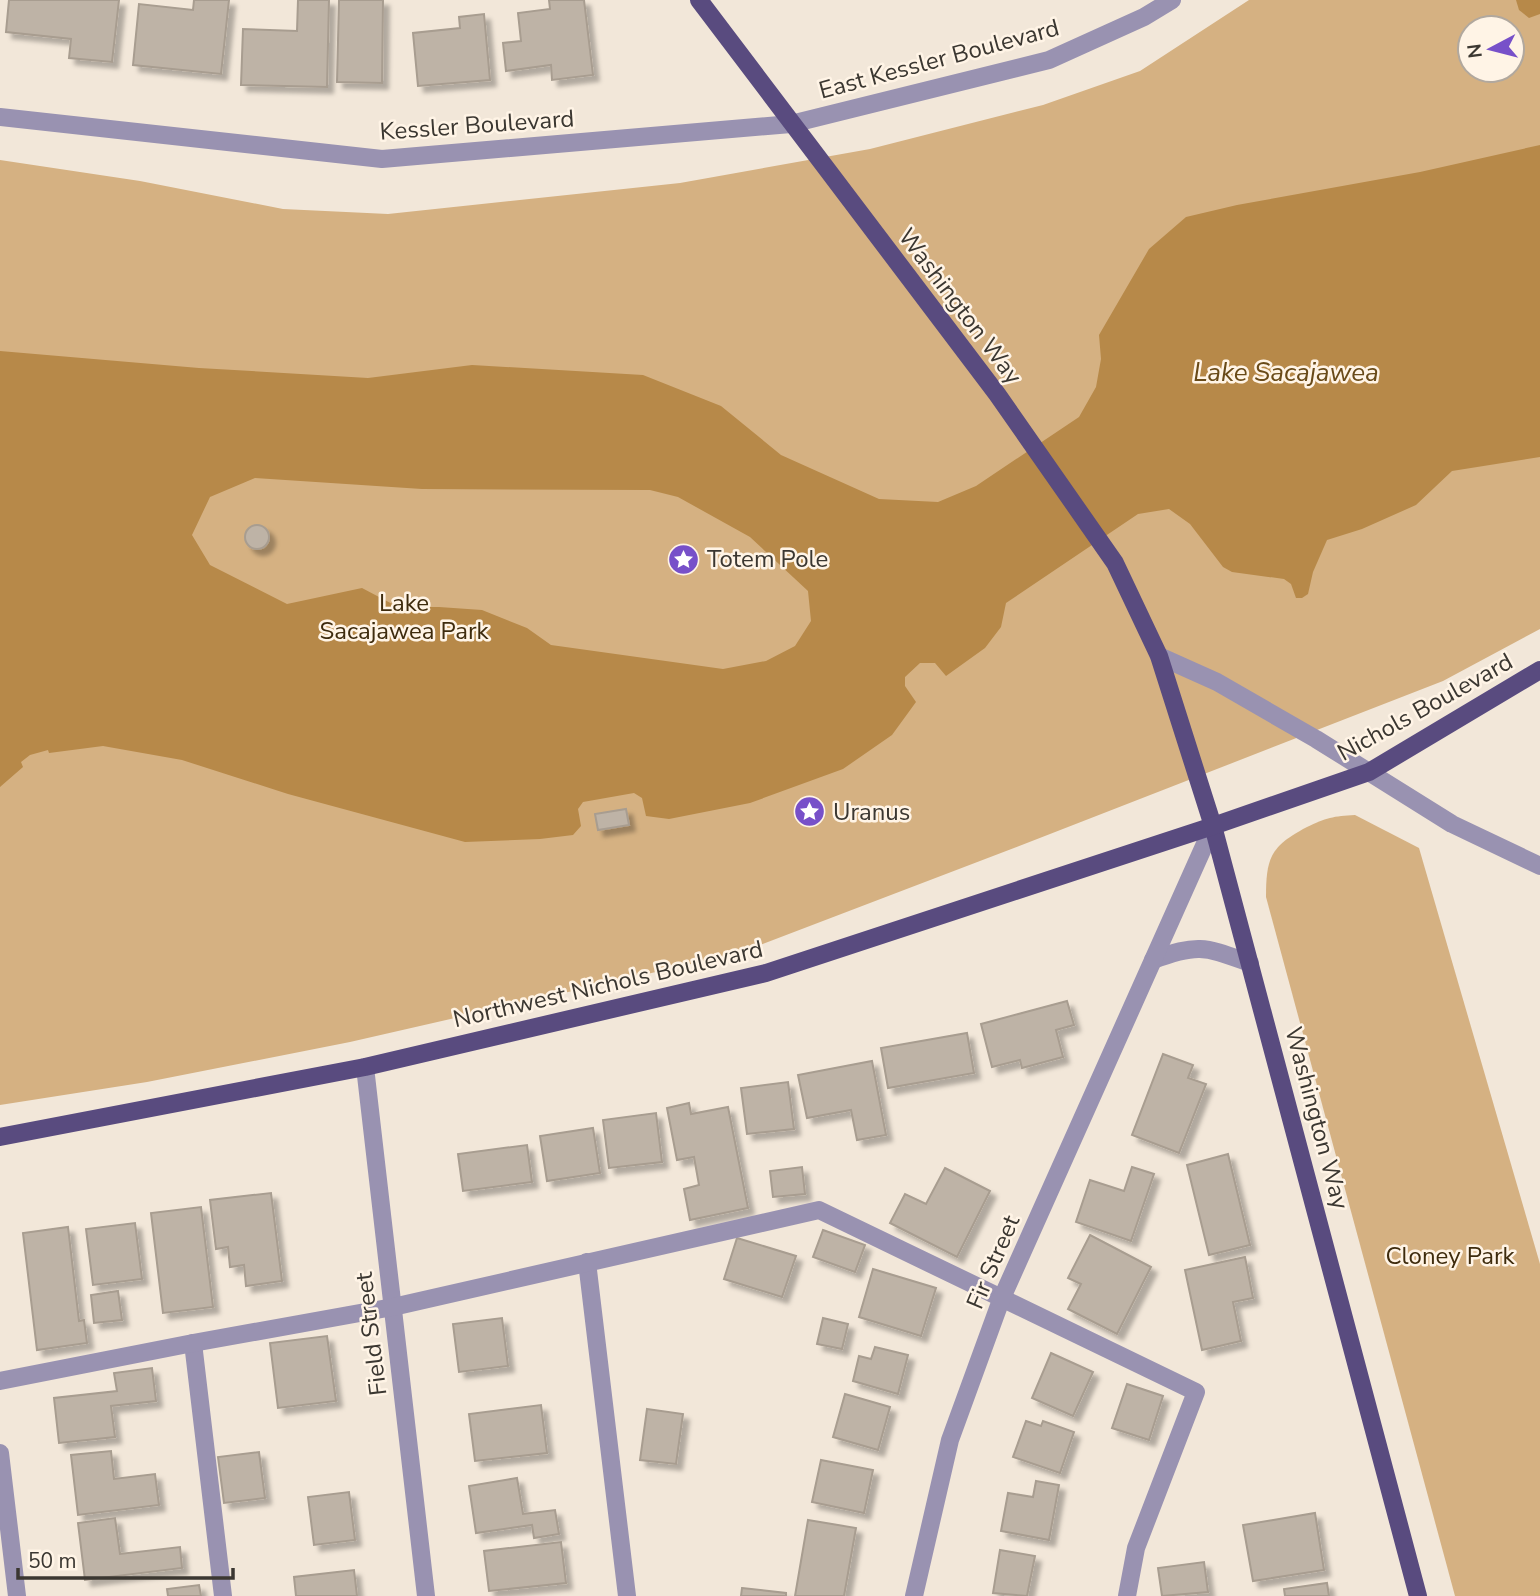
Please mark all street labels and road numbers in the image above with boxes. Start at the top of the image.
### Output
street label: East Kessler Boulevard [815,12,1063,106]
street label: Kessler Boulevard [379,102,575,148]
street label: Washington Way [891,221,1030,391]
street label: Nichols Boulevard [1332,645,1518,769]
street label: Northwest Nichols Boulevard [450,933,766,1035]
street label: Washington Way [1277,1023,1357,1213]
street label: Fir Street [959,1210,1027,1314]
street label: Field Street [347,1270,394,1398]

